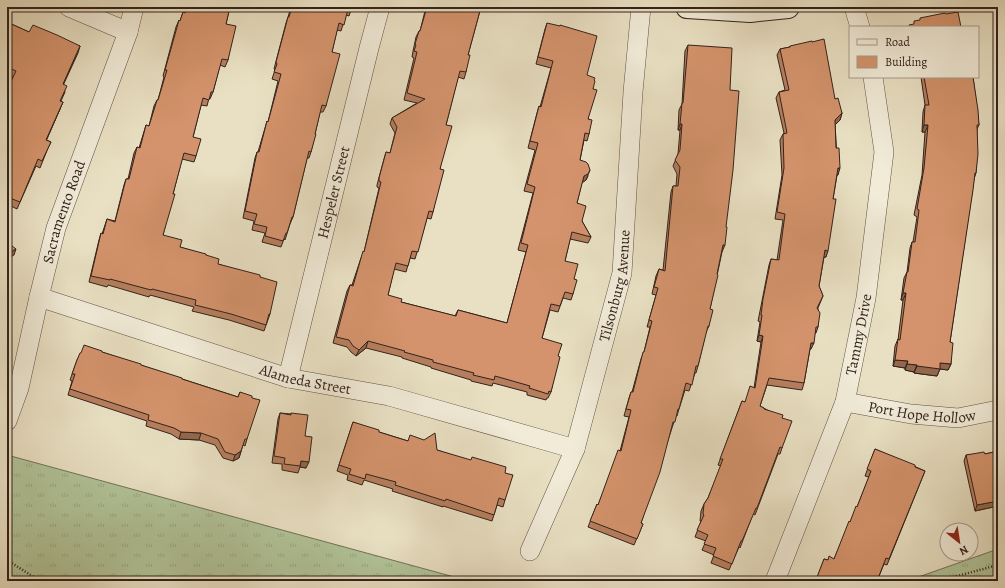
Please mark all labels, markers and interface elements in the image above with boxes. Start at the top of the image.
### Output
legend [849,26,979,78]
text: Road [885,34,911,50]
text: Building [885,54,927,70]
street label: Hespeler Street [313,144,355,241]
street label: Sacramento Road [38,157,90,266]
street label: Tilsonburg Avenue [594,229,635,344]
street label: Tammy Drive [841,293,876,377]
street label: Alameda Street [256,359,353,399]
street label: Port Hope Hollow [867,396,978,428]
north arrow [939,522,979,562]
text: N [957,542,971,559]

